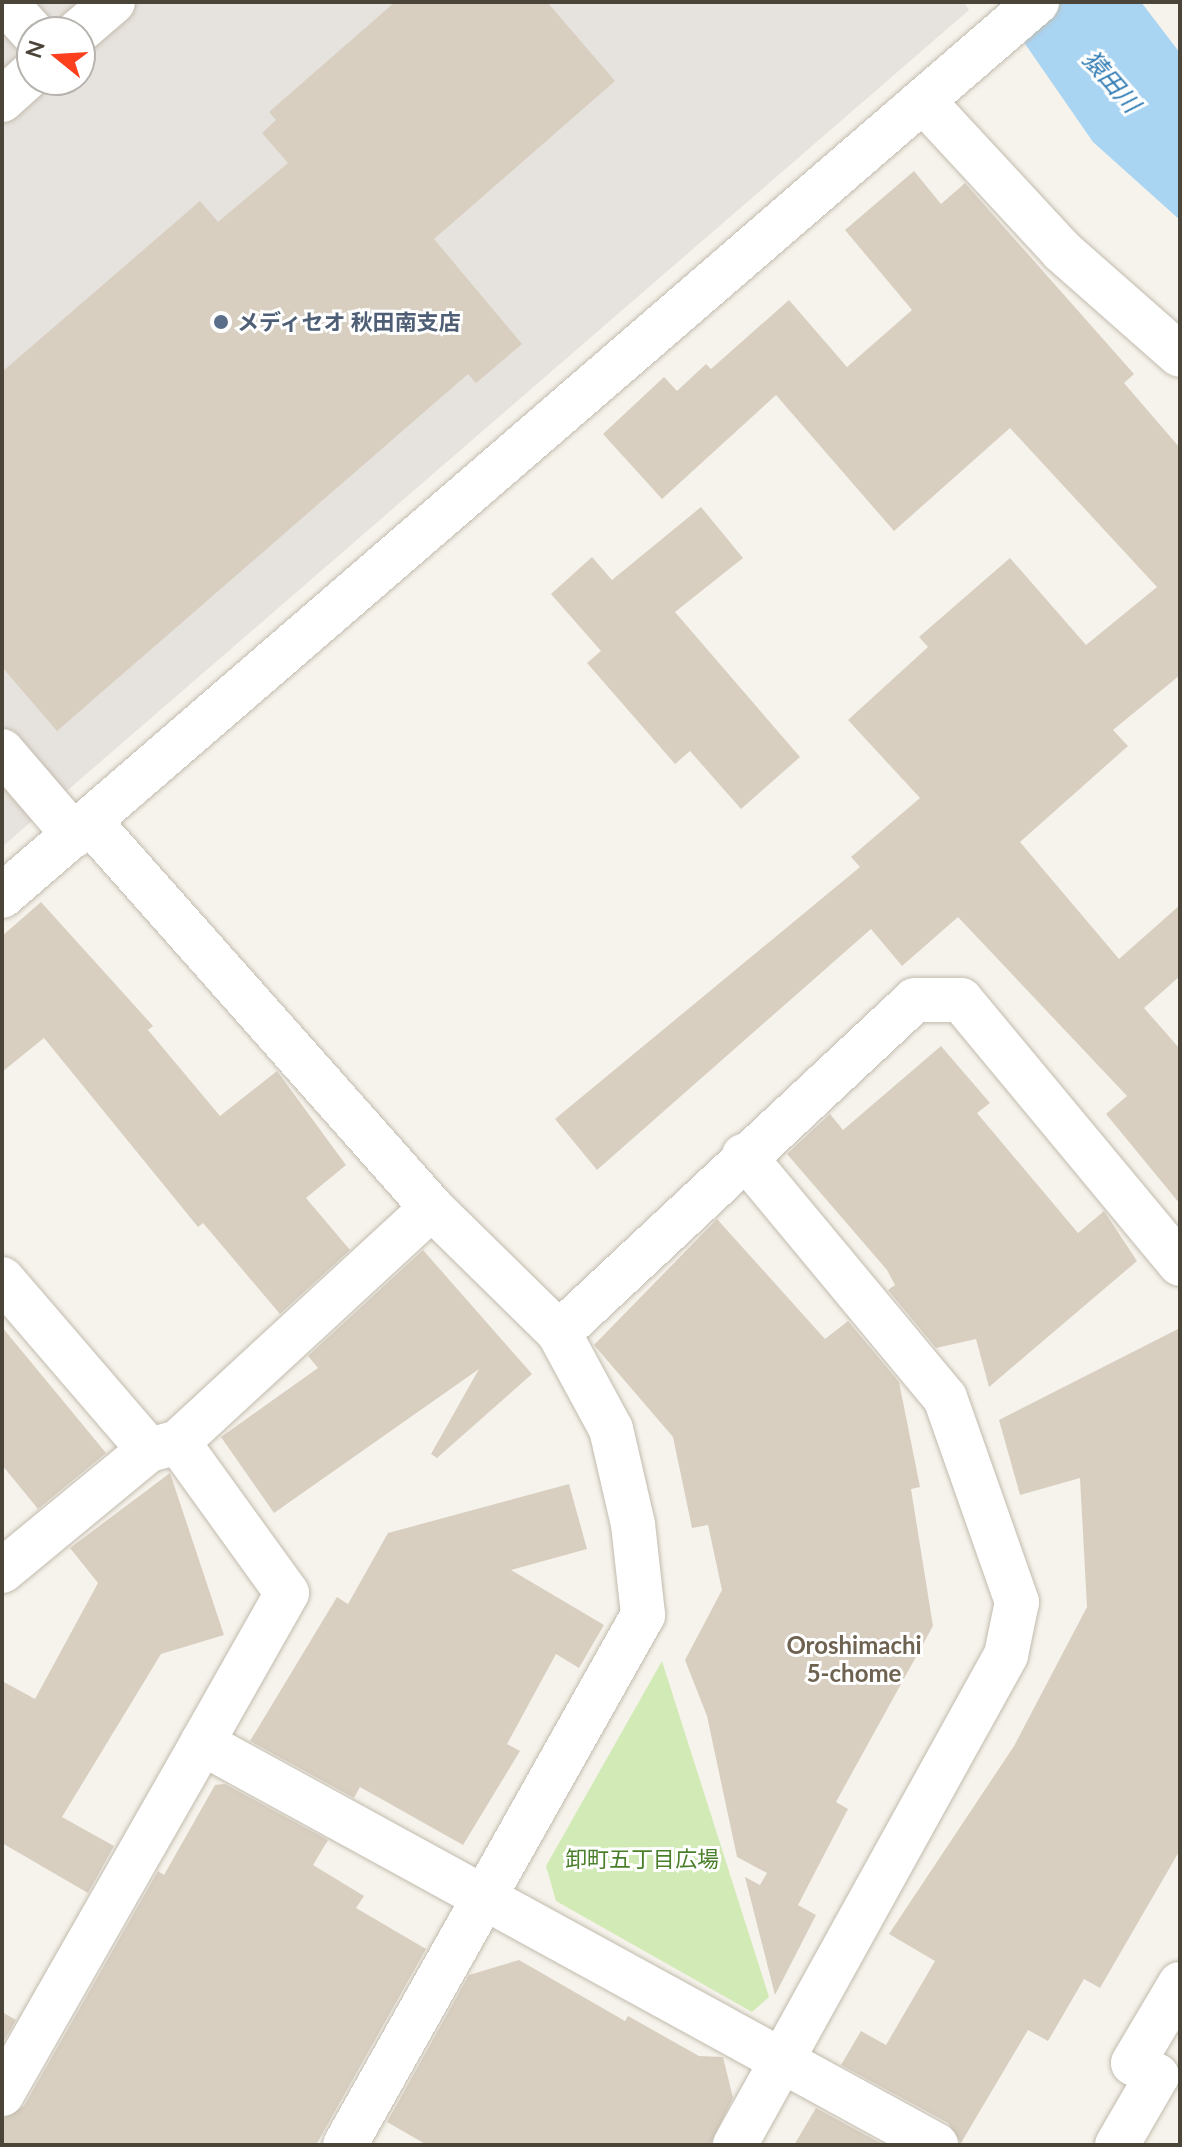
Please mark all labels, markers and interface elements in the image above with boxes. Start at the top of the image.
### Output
north arrow [16,16,96,96]
text: N [19,37,50,61]
water label: 猿田川 [1078,44,1146,118]
place label: メディセオ 秋田南支店 [237,309,462,335]
marker: メディセオ 秋田南支店 [212,313,230,331]
district label: Oroshimachi 5-chome [786,1631,922,1687]
park label: 卸町五丁目広場 [565,1846,719,1872]

